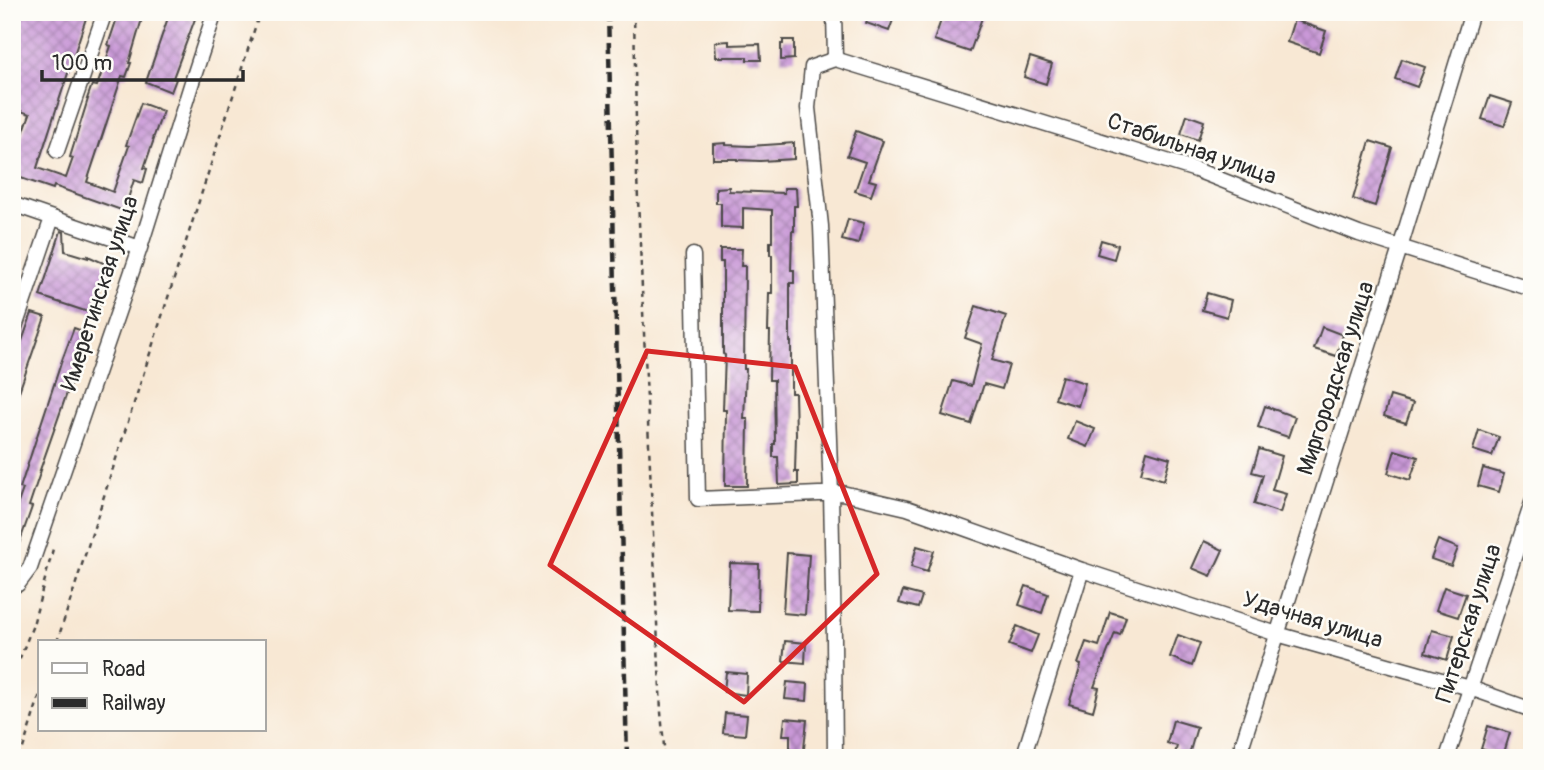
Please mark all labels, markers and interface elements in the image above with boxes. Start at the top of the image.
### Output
scale bar [42,38,243,82]
text: 100 m [52,50,112,77]
street label: Стабильная улица [1103,106,1280,191]
street label: Имеретинская улица [54,192,145,394]
street label: Миргородская улица [1290,278,1381,479]
street label: Питерская улица [1429,540,1508,706]
street label: Удачная улица [1239,584,1387,655]
legend [38,640,266,732]
text: Road [102,656,146,683]
text: Railway [102,690,166,717]

